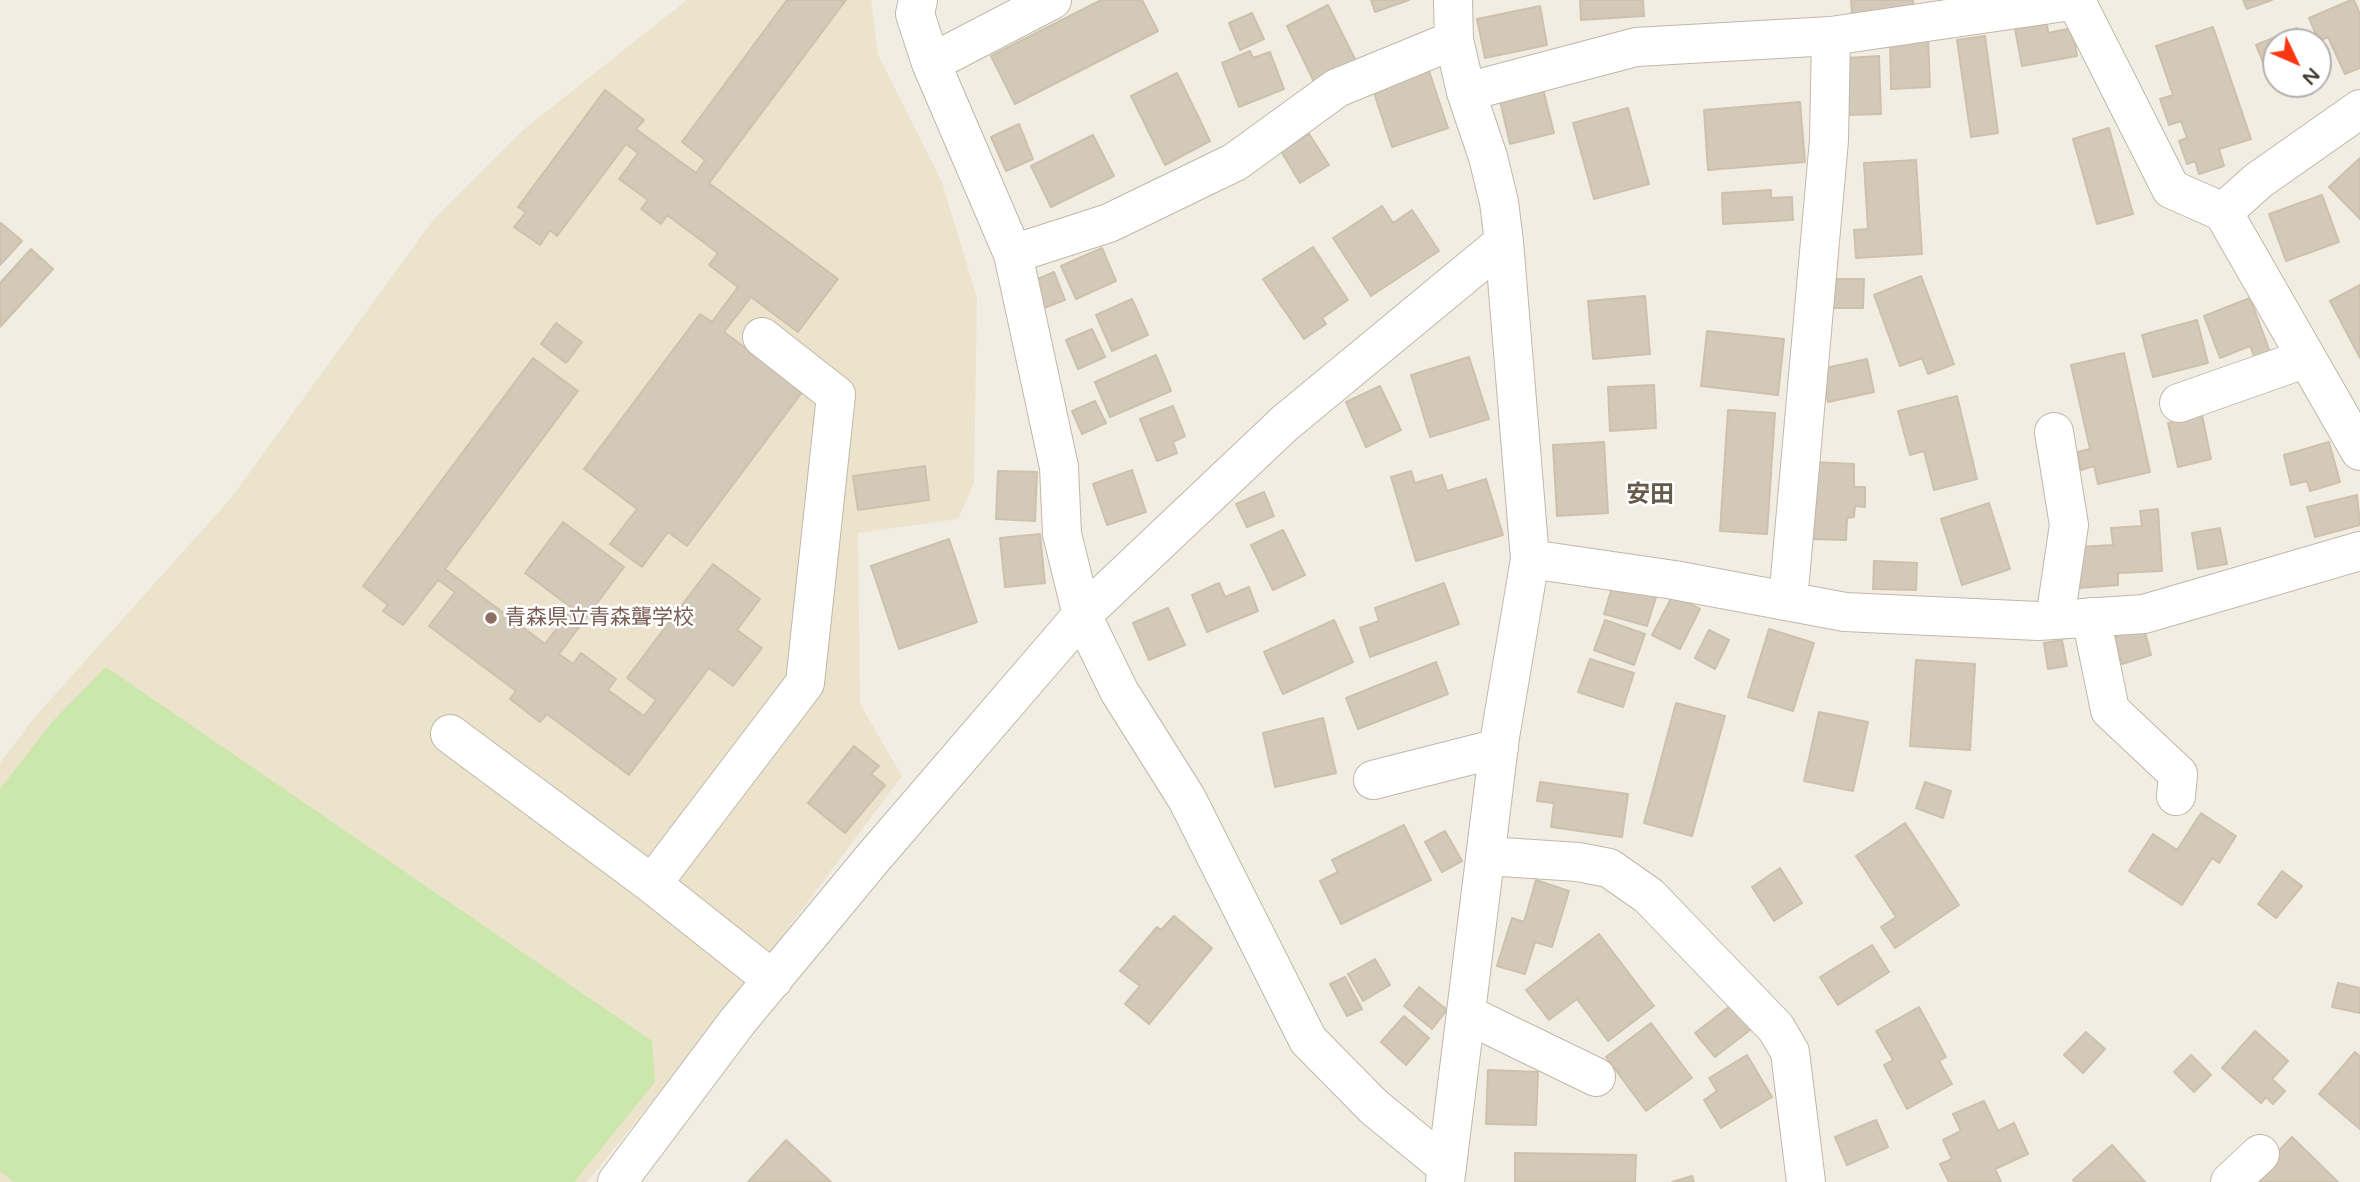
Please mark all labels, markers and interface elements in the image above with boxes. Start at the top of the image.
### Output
north arrow [2262,28,2332,98]
text: N [2297,63,2324,89]
district label: 安田 [1626,482,1674,510]
place label: 青森県立青森聾学校 [505,605,694,631]
marker: 青森県立青森聾学校 [483,610,499,626]

